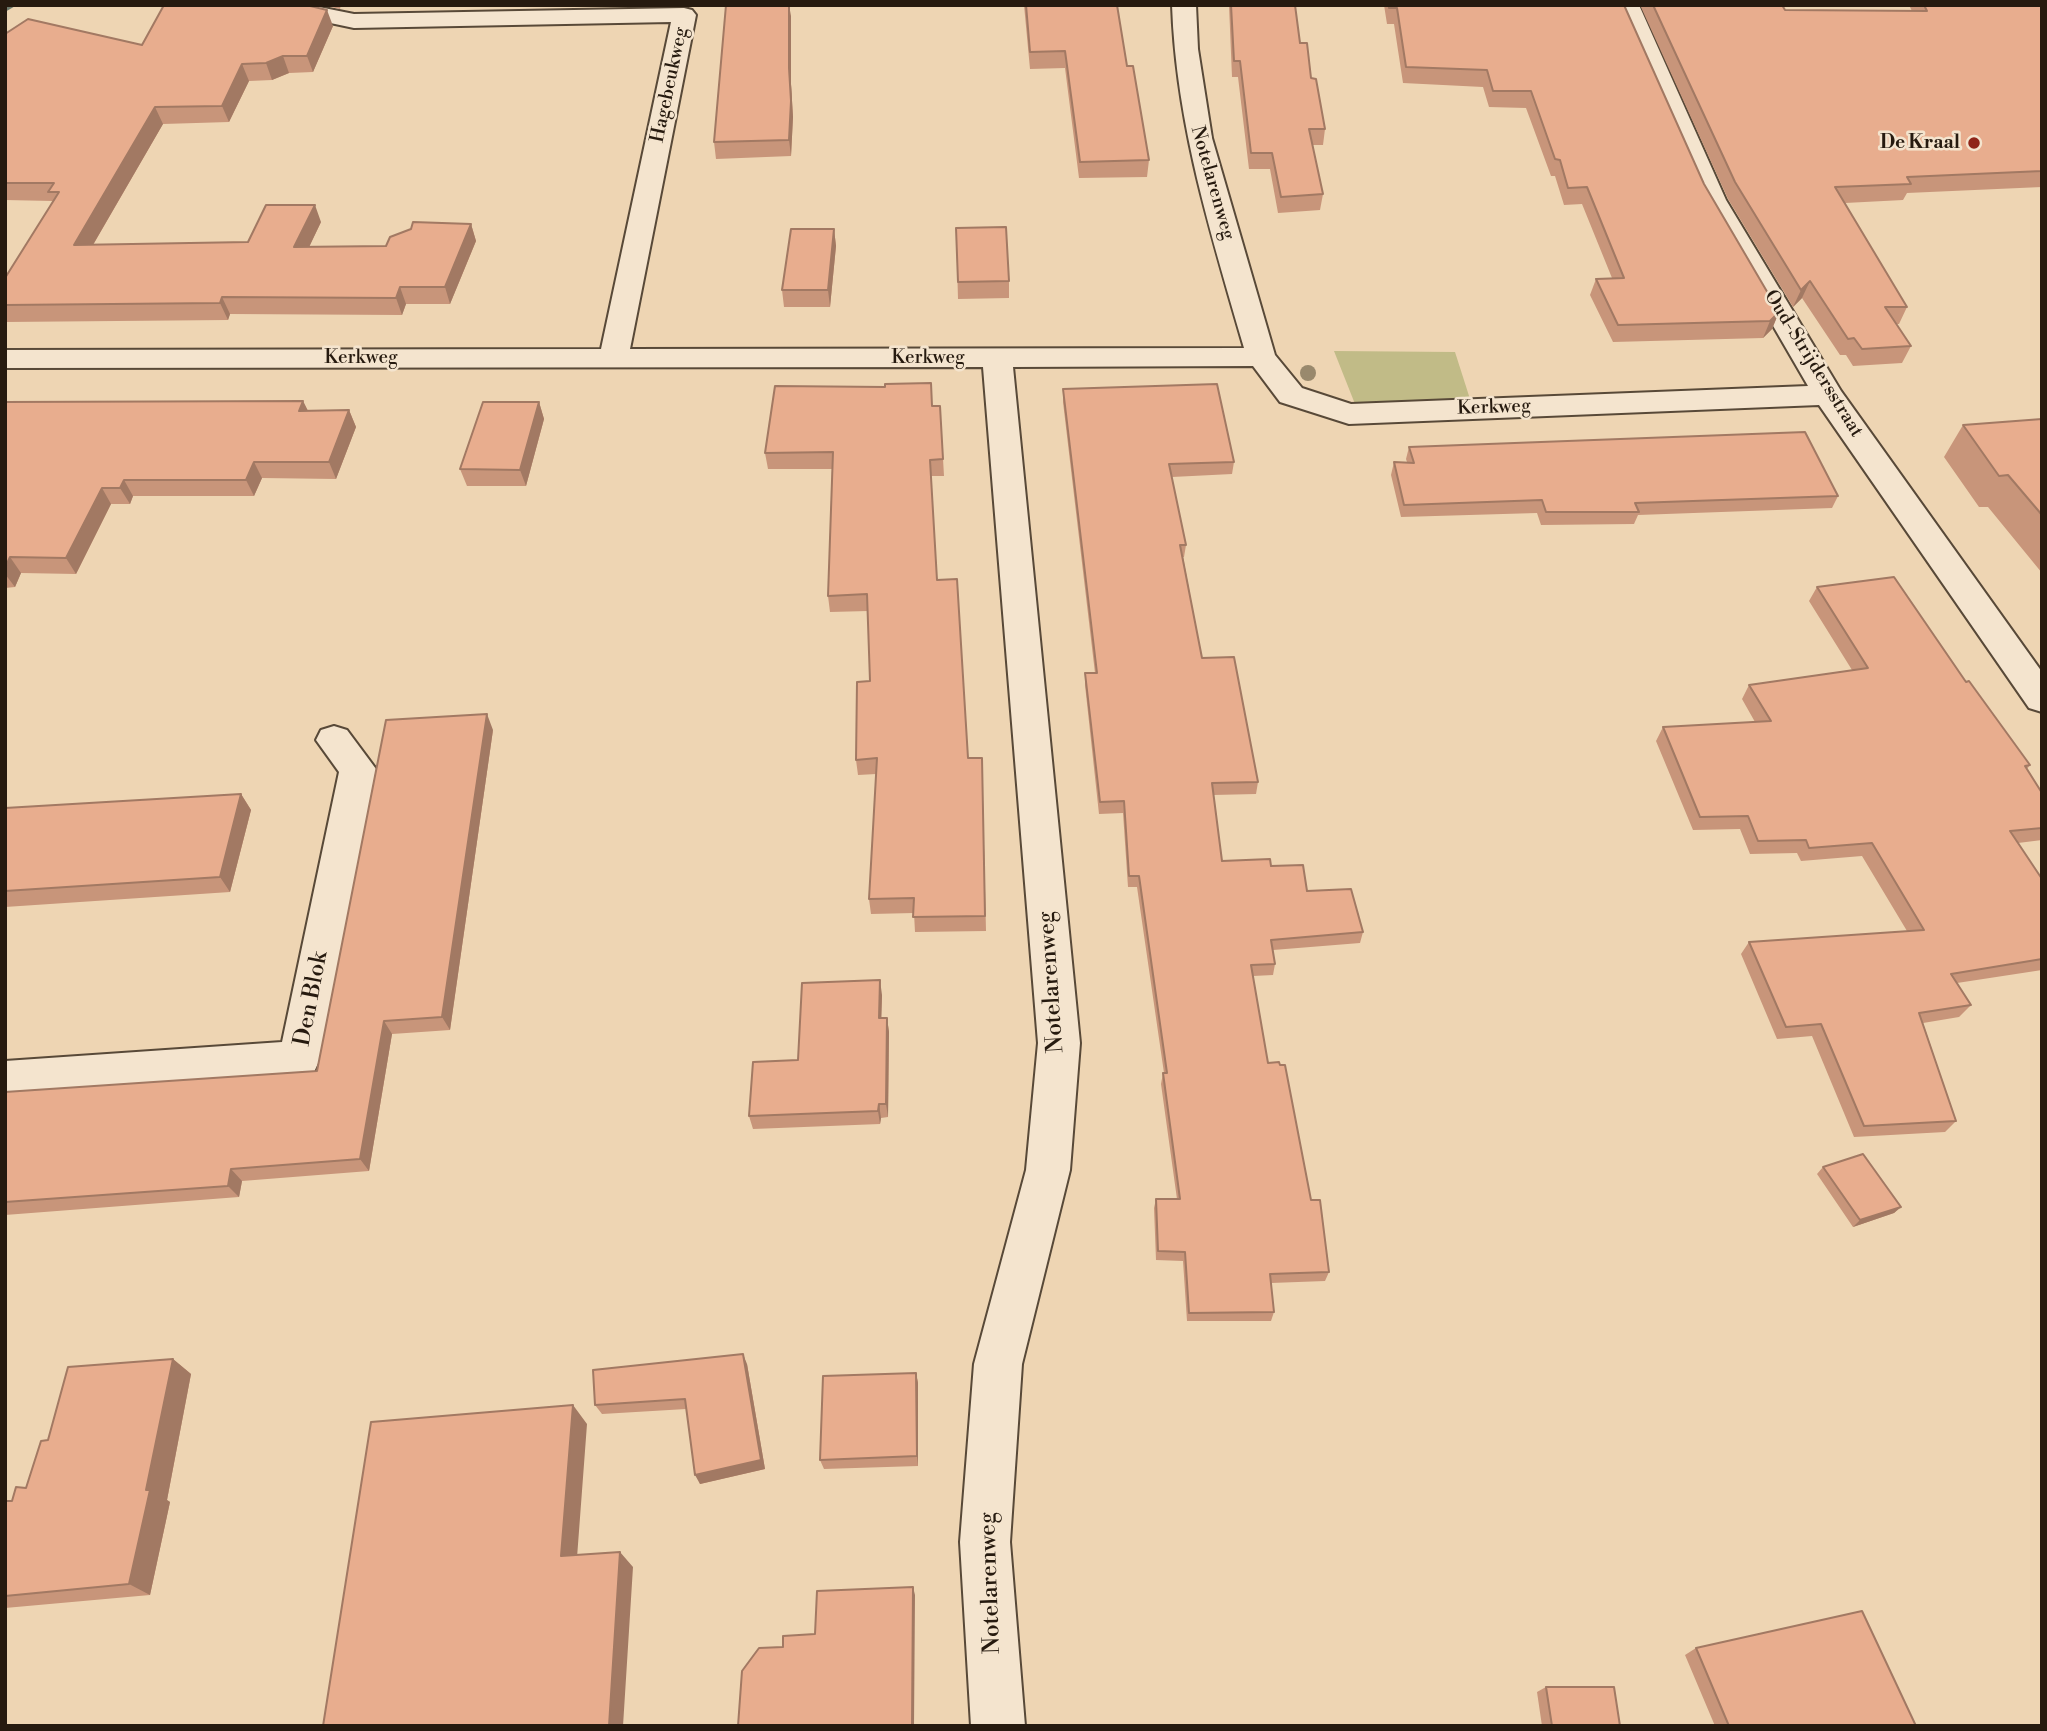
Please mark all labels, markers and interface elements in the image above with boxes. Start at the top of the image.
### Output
street label: Hagebeukweg [647,25,693,145]
street label: Notelarenweg [1185,124,1239,242]
place label: De Kraal [1880,132,1960,154]
marker: De Kraal [1966,135,1982,151]
street label: Oud-Strijdersstraat [1759,286,1867,442]
street label: Kerkweg [324,347,398,369]
street label: Kerkweg [891,347,965,369]
street label: Kerkweg [1457,395,1531,421]
street label: Notelarenweg [1033,910,1071,1054]
street label: Den Blok [289,949,335,1049]
street label: Notelarenweg [975,1512,1007,1654]

